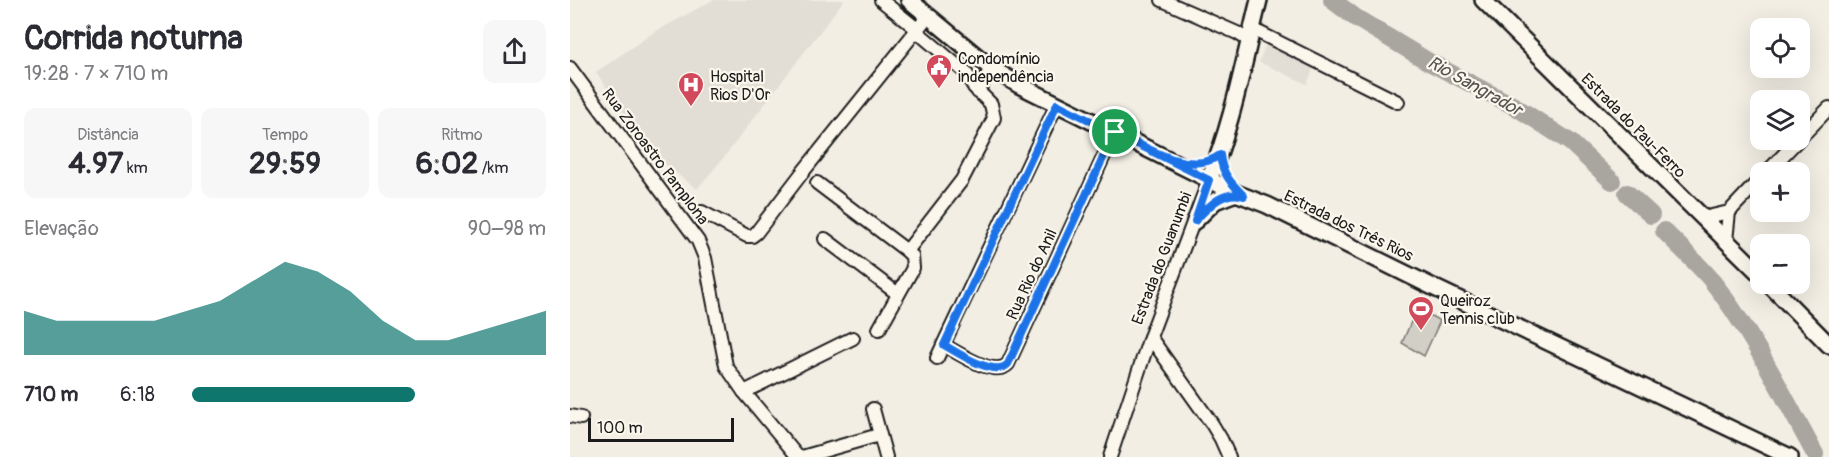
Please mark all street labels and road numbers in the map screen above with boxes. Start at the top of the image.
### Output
street label: Estrada do Pau-Ferro [1577,69,1690,183]
street label: Rua Zoroastro Pamplona [597,84,713,229]
street label: Estrada dos Três Rios [1281,186,1417,266]
street label: Estrada do Guanumbi [1127,189,1197,328]
street label: Rua Rio do Anil [1002,226,1062,323]

